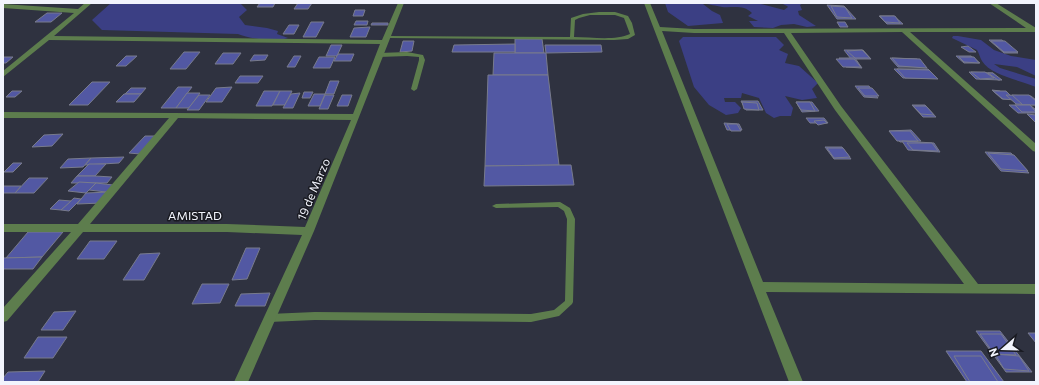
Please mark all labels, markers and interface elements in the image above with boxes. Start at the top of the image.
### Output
street label: 19 de Marzo [294,156,332,222]
street label: AMISTAD [168,208,222,222]
north arrow [983,329,1023,369]
text: N [986,346,1001,359]

